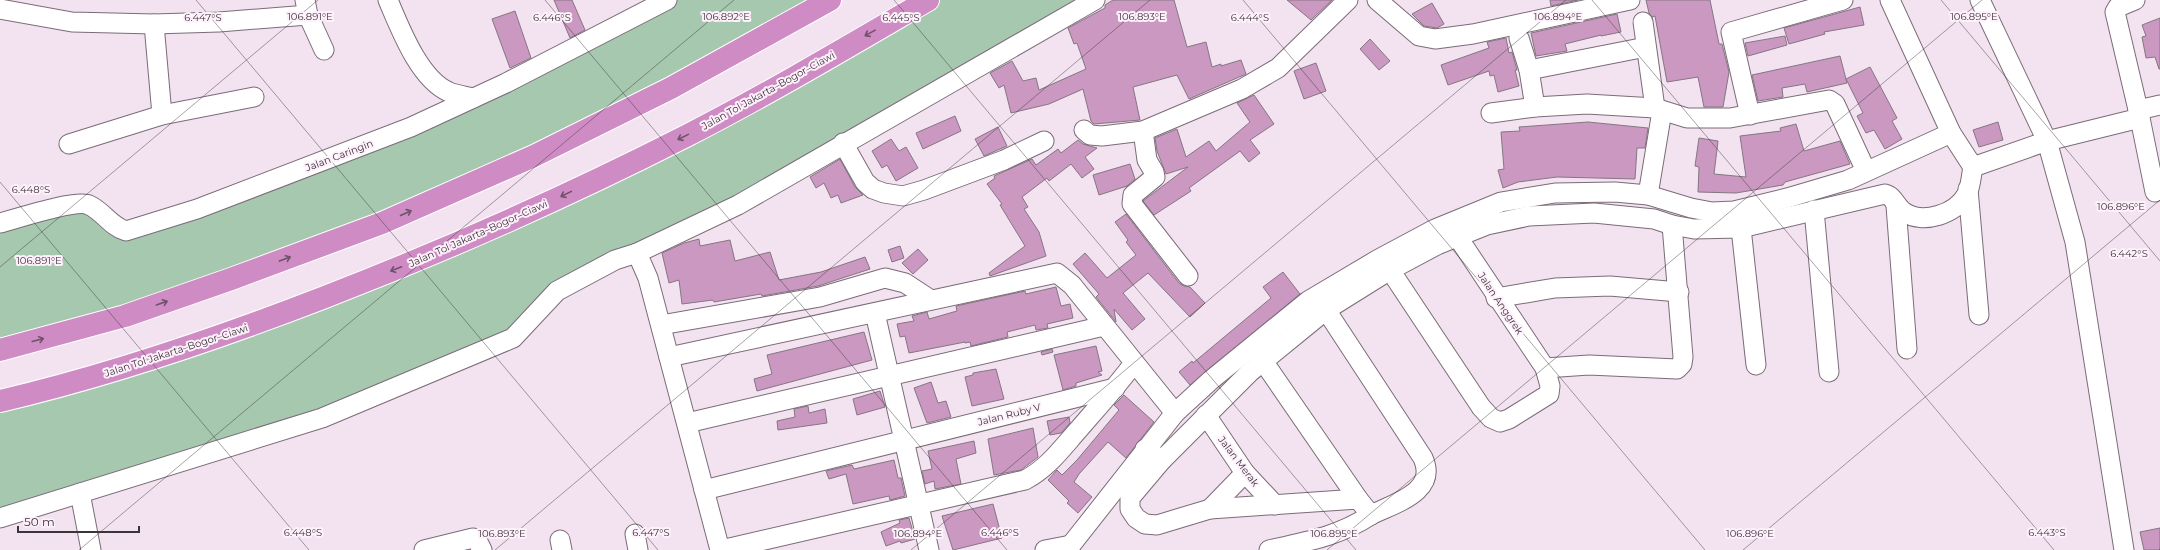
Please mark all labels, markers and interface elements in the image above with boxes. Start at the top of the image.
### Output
text: 106.891°E [287,10,333,23]
text: 106.892°E [702,10,750,23]
text: 106.893°E [1118,10,1166,23]
text: 106.894°E [1534,10,1582,23]
text: 106.895°E [1950,10,1998,23]
text: 6.447°S [184,11,222,24]
text: 6.446°S [533,11,571,24]
text: 6.445°S [882,11,920,24]
text: 6.444°S [1231,11,1269,24]
one-way arrow [864,30,876,38]
street label: Jalan Tol Jakarta–Bogor–Ciawi [699,48,837,133]
one-way arrow [677,134,689,141]
street label: Jalan Caringin [303,137,375,175]
text: 6.448°S [12,183,50,196]
one-way arrow [561,191,573,198]
street label: Jalan Tol Jakarta–Bogor–Ciawi [406,197,549,270]
text: 106.896°E [2097,200,2145,213]
one-way arrow [400,208,412,216]
text: 6.442°S [2110,247,2148,260]
text: 106.891°E [16,254,62,267]
one-way arrow [278,255,290,263]
one-way arrow [391,266,403,274]
street label: Jalan Anggrek [1474,269,1526,337]
one-way arrow [156,298,168,306]
street label: Jalan Tol Jakarta–Bogor–Ciawi [102,321,250,380]
one-way arrow [31,336,44,343]
street label: Jalan Ruby V [975,400,1042,429]
street label: Jalan Merak [1215,433,1262,489]
scale bar [18,508,139,534]
text: 50 m [24,514,55,529]
text: 6.448°S [284,526,322,539]
text: 6.447°S [632,526,670,539]
text: 6.446°S [981,526,1019,539]
text: 6.443°S [2028,526,2066,539]
text: 106.893°E [478,527,526,540]
text: 106.894°E [894,527,942,540]
text: 106.895°E [1310,527,1358,540]
text: 106.896°E [1726,527,1774,540]

